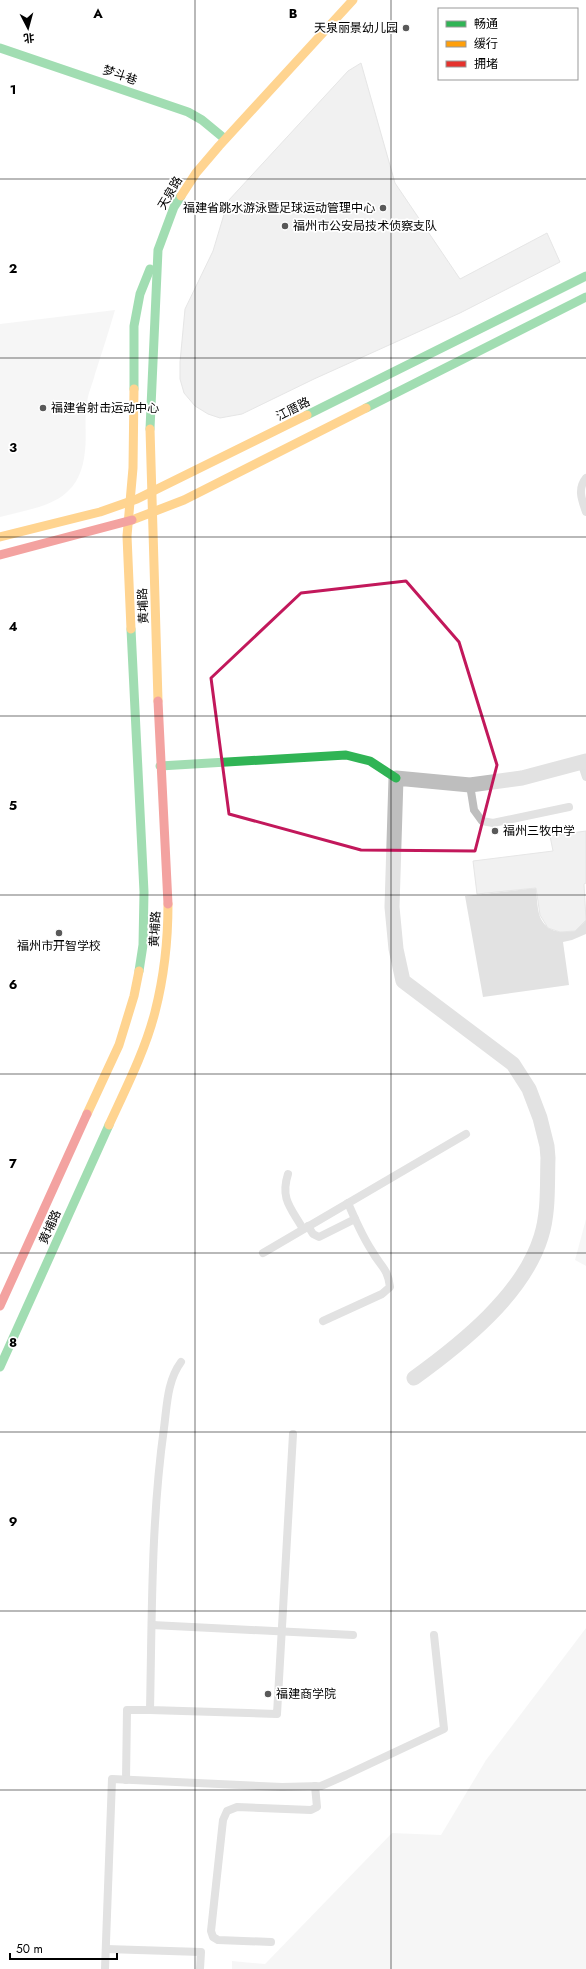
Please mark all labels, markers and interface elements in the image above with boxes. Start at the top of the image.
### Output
text: A [92,4,103,23]
text: B [289,4,298,23]
north arrow [8,8,48,48]
legend [438,8,578,80]
text: 畅通 [474,15,498,33]
place label: 天泉丽景幼儿园 [314,19,398,37]
marker: 天泉丽景幼儿园 [401,23,411,33]
text: 北 [23,29,35,46]
text: 缓行 [474,35,498,53]
text: 拥堵 [474,55,498,73]
street label: 梦斗巷 [100,61,140,89]
text: 1 [10,80,16,99]
street label: 天泉路 [153,173,187,213]
place label: 福建省跳水游泳暨足球运动管理中心 [183,199,375,217]
marker: 福建省跳水游泳暨足球运动管理中心 [378,203,388,213]
place label: 福州市公安局技术侦察支队 [293,217,437,235]
marker: 福州市公安局技术侦察支队 [280,221,290,231]
text: 2 [9,259,17,278]
street label: 江厝路 [273,393,313,425]
place label: 福建省射击运动中心 [51,399,159,417]
marker: 福建省射击运动中心 [38,403,48,413]
text: 3 [9,438,17,457]
street label: 黄埔路 [133,588,153,624]
text: 4 [8,617,18,636]
text: 5 [9,796,17,815]
place label: 福州三牧中学 [503,822,575,840]
marker: 福州三牧中学 [490,826,500,836]
street label: 黄埔路 [145,911,165,947]
marker: 福州市开智学校 [54,928,64,938]
place label: 福州市开智学校 [17,937,101,955]
text: 6 [9,975,18,994]
text: 7 [9,1154,17,1173]
street label: 黄埔路 [34,1207,66,1247]
text: 8 [9,1333,17,1352]
text: 9 [9,1512,18,1531]
place label: 福建商学院 [276,1685,336,1703]
marker: 福建商学院 [263,1689,273,1699]
scale bar [10,1935,117,1961]
text: 50 m [16,1940,43,1958]

